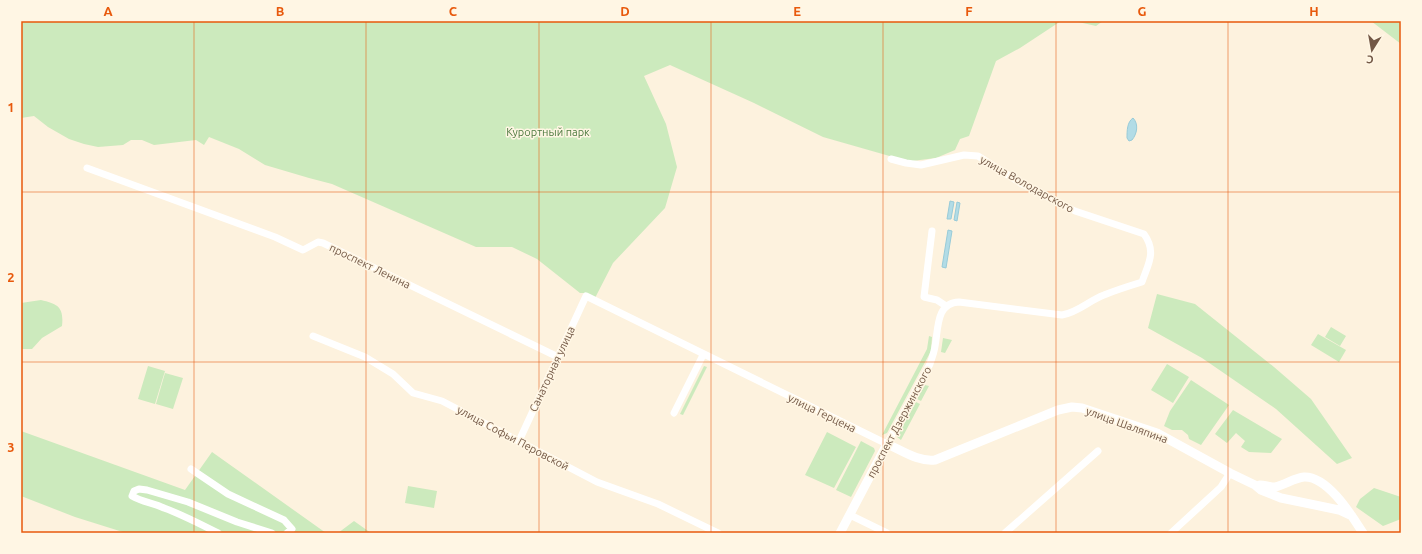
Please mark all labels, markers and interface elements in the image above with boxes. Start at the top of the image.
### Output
text: A [103,4,113,18]
text: B [276,4,285,18]
text: C [449,4,458,18]
text: D [620,4,630,18]
text: E [793,4,801,18]
text: F [965,4,973,18]
text: G [1138,4,1147,18]
text: H [1309,4,1319,18]
north arrow [1352,30,1392,70]
text: С [1365,53,1375,66]
text: 1 [7,100,15,114]
park label: Курортный парк [506,126,590,138]
street label: улица Володарского [978,153,1076,215]
street label: проспект Ленина [328,241,412,291]
text: 2 [7,270,15,284]
street label: Санаторная улица [527,324,577,414]
street label: проспект Дзержинского [865,364,933,480]
street label: улица Герцена [786,391,858,435]
street label: улица Софьи Перовской [455,403,571,473]
street label: улица Шаляпина [1084,405,1170,445]
text: 3 [7,440,15,454]

